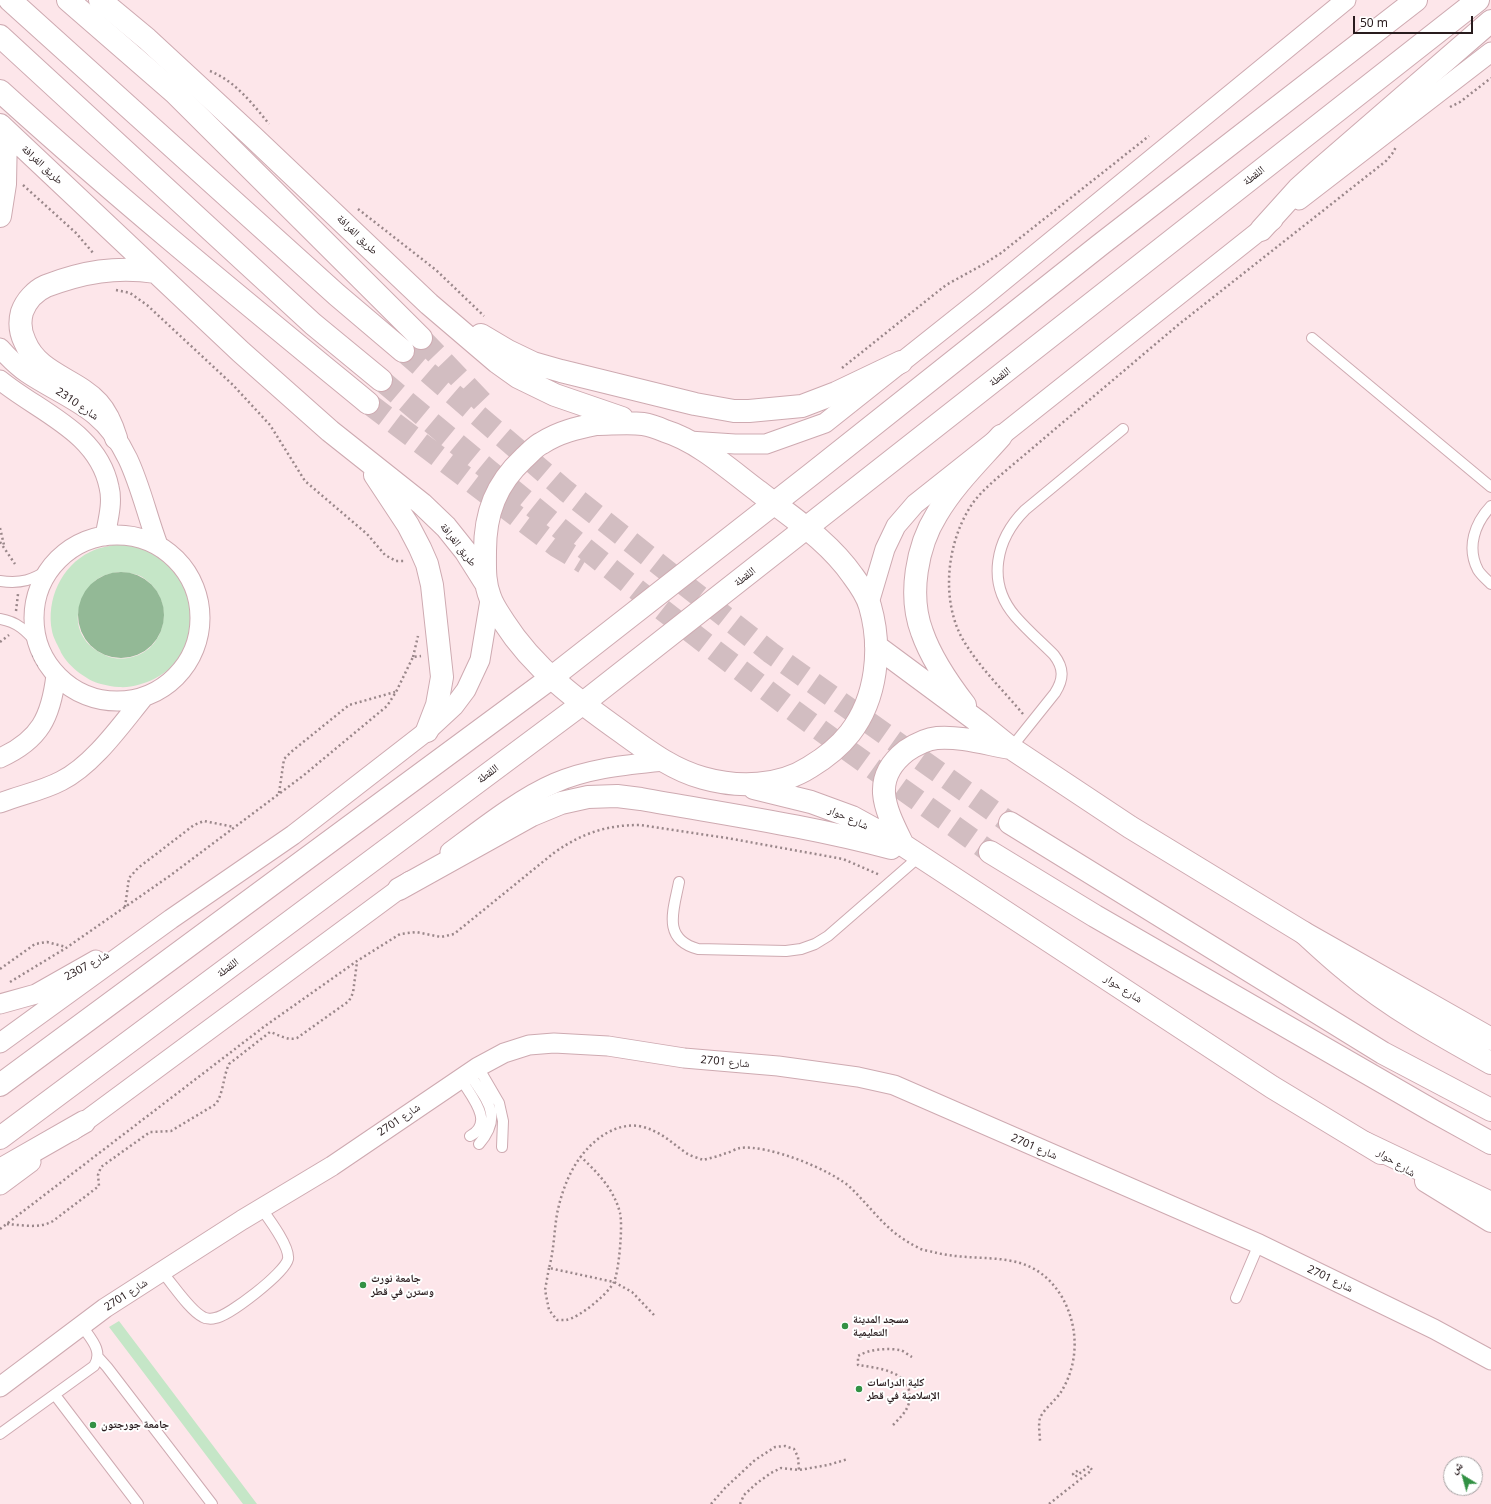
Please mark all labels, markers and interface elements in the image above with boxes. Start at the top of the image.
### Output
scale bar [1355,8,1475,34]
text: 50 m [1360,14,1388,31]
street label: طريق الغرافة [19,143,65,187]
street label: اللقطة [1241,163,1267,189]
street label: طريق الغرافة [334,212,380,258]
street label: اللقطة [987,364,1013,390]
street label: شارع 2310 [53,385,101,423]
street label: طريق الغرافة [437,521,479,569]
street label: اللقطة [732,564,758,590]
street label: اللقطة [475,762,501,786]
street label: شارع حوار [826,803,870,833]
street label: شارع 2307 [62,948,112,984]
street label: اللقطة [215,956,241,980]
street label: شارع حوار [1101,972,1145,1006]
street label: شارع 2701 [700,1053,750,1071]
street label: شارع 2701 [375,1101,423,1139]
street label: شارع 2701 [1009,1131,1059,1163]
street label: شارع حوار [1374,1146,1418,1180]
street label: شارع 2701 [1305,1263,1355,1295]
place label: جامعة نورث وسترن في قطر [371,1272,434,1298]
street label: شارع 2701 [102,1276,150,1314]
marker: جامعة نورث وسترن في قطر [358,1280,368,1290]
place label: مسجد المدينة التعليمية [853,1313,909,1339]
marker: مسجد المدينة التعليمية [840,1321,850,1331]
place label: كلية الدراسات الإسلامية في قطر [867,1376,940,1402]
marker: كلية الدراسات الإسلامية في قطر [854,1384,864,1394]
place label: جامعة جورجتون [101,1418,169,1432]
marker: جامعة جورجتون [88,1420,98,1430]
north arrow [1443,1456,1483,1496]
text: ش [1447,1457,1465,1476]

